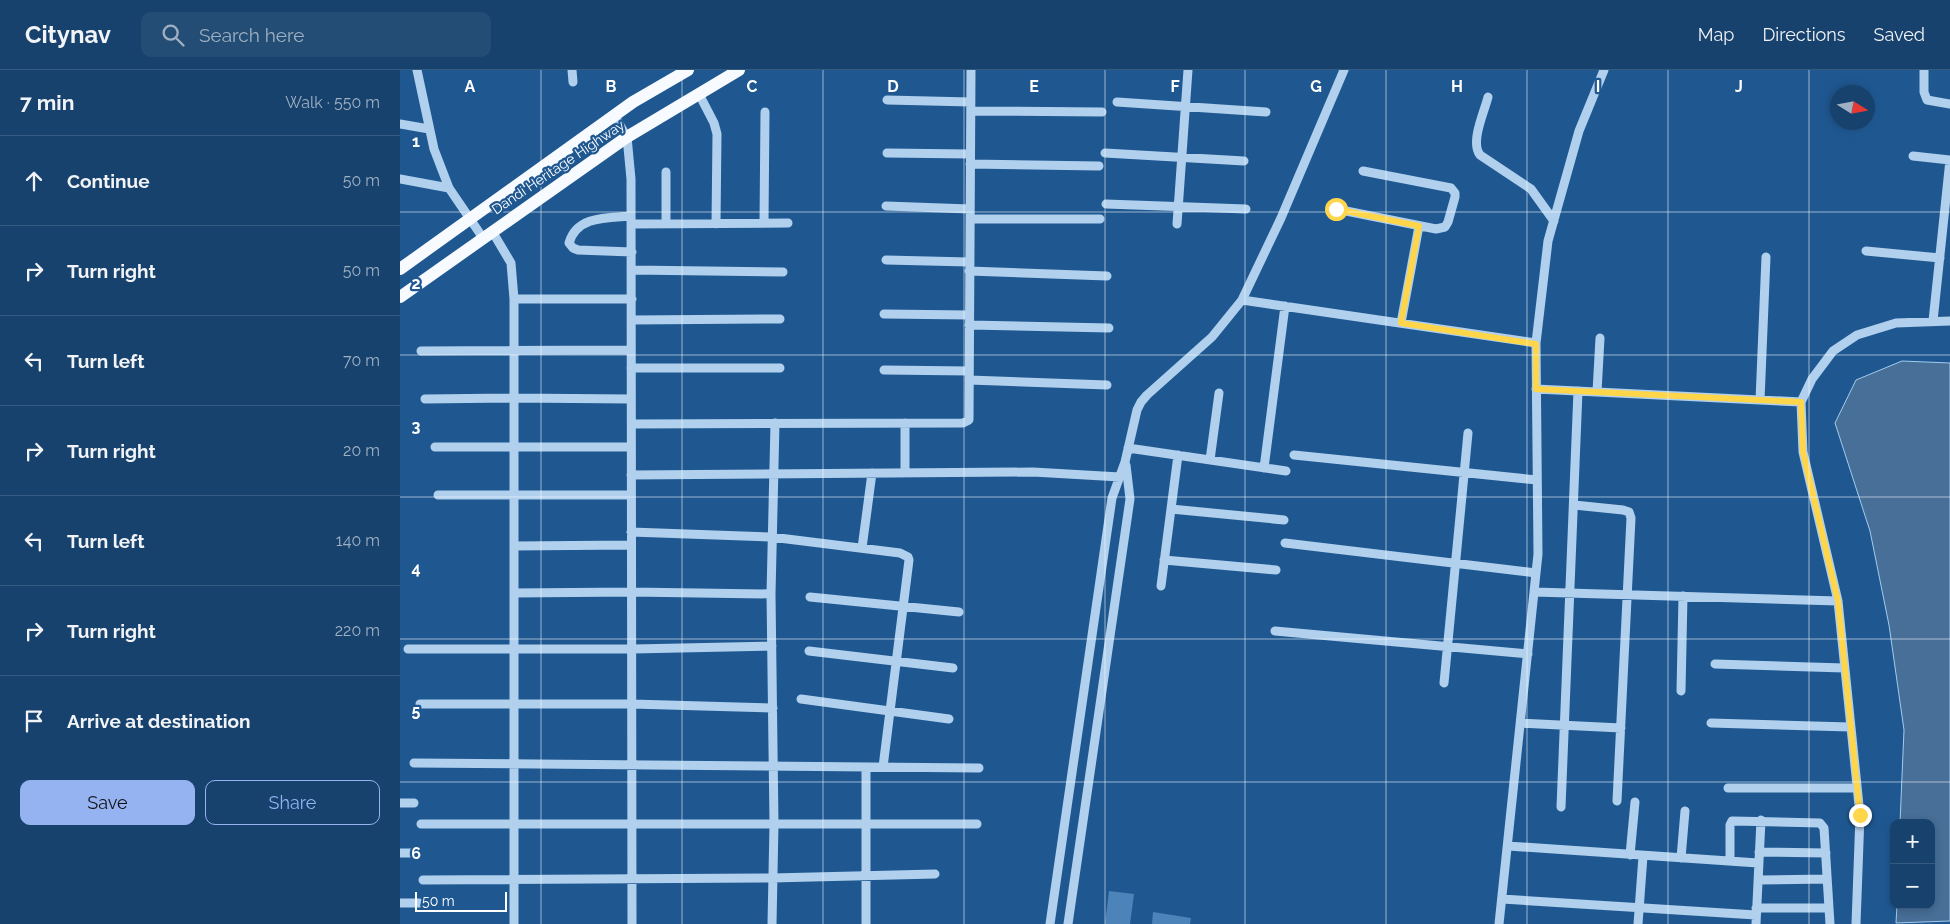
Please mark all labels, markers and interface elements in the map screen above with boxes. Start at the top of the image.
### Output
search box [141,12,491,57]
text: Citynav [25,20,111,49]
icon: search [159,21,187,49]
text: Search here [199,24,304,46]
text: Map [1698,24,1734,45]
text: Directions [1762,24,1846,45]
text: Saved [1874,24,1925,45]
text: A [465,77,476,96]
text: B [606,77,617,96]
text: C [747,77,758,96]
text: D [887,77,899,96]
text: E [1029,77,1039,96]
text: F [1170,77,1180,96]
text: G [1310,77,1322,96]
text: H [1451,77,1463,96]
text: I [1596,77,1600,96]
text: J [1735,77,1743,96]
north arrow [1830,85,1875,130]
text: 7 min [20,90,74,115]
text: Walk · 550 m [285,93,380,112]
street label: Dandi Heritage Highway [489,116,628,217]
text: 1 [412,132,420,151]
icon: ahead [20,167,48,195]
text: Continue [67,170,150,192]
text: 50 m [343,171,380,190]
route start [1325,198,1348,221]
icon: right [20,257,48,285]
text: Turn right [67,260,156,282]
text: 50 m [343,261,380,280]
text: 2 [411,274,421,293]
icon: left [20,347,48,375]
text: Turn left [67,350,144,372]
text: 70 m [343,351,380,370]
text: 3 [412,417,421,436]
icon: right [20,437,48,465]
text: Turn right [67,440,156,462]
text: 20 m [343,441,380,460]
icon: left [20,527,48,555]
text: Turn left [67,530,144,552]
text: 140 m [336,531,380,550]
text: 4 [411,559,421,578]
icon: right [20,617,48,645]
text: Turn right [67,620,156,642]
text: 220 m [335,621,380,640]
text: 5 [412,701,421,720]
icon: arrive [20,707,48,735]
text: Arrive at destination [67,710,251,732]
button: Save [20,780,195,825]
button: Share [205,780,380,825]
route end [1849,804,1872,827]
map controls [1890,819,1935,909]
button: + [1890,819,1935,864]
text: 6 [411,844,421,863]
button: − [1890,864,1935,909]
scale bar [415,889,508,912]
text: 50 m [422,893,455,909]

